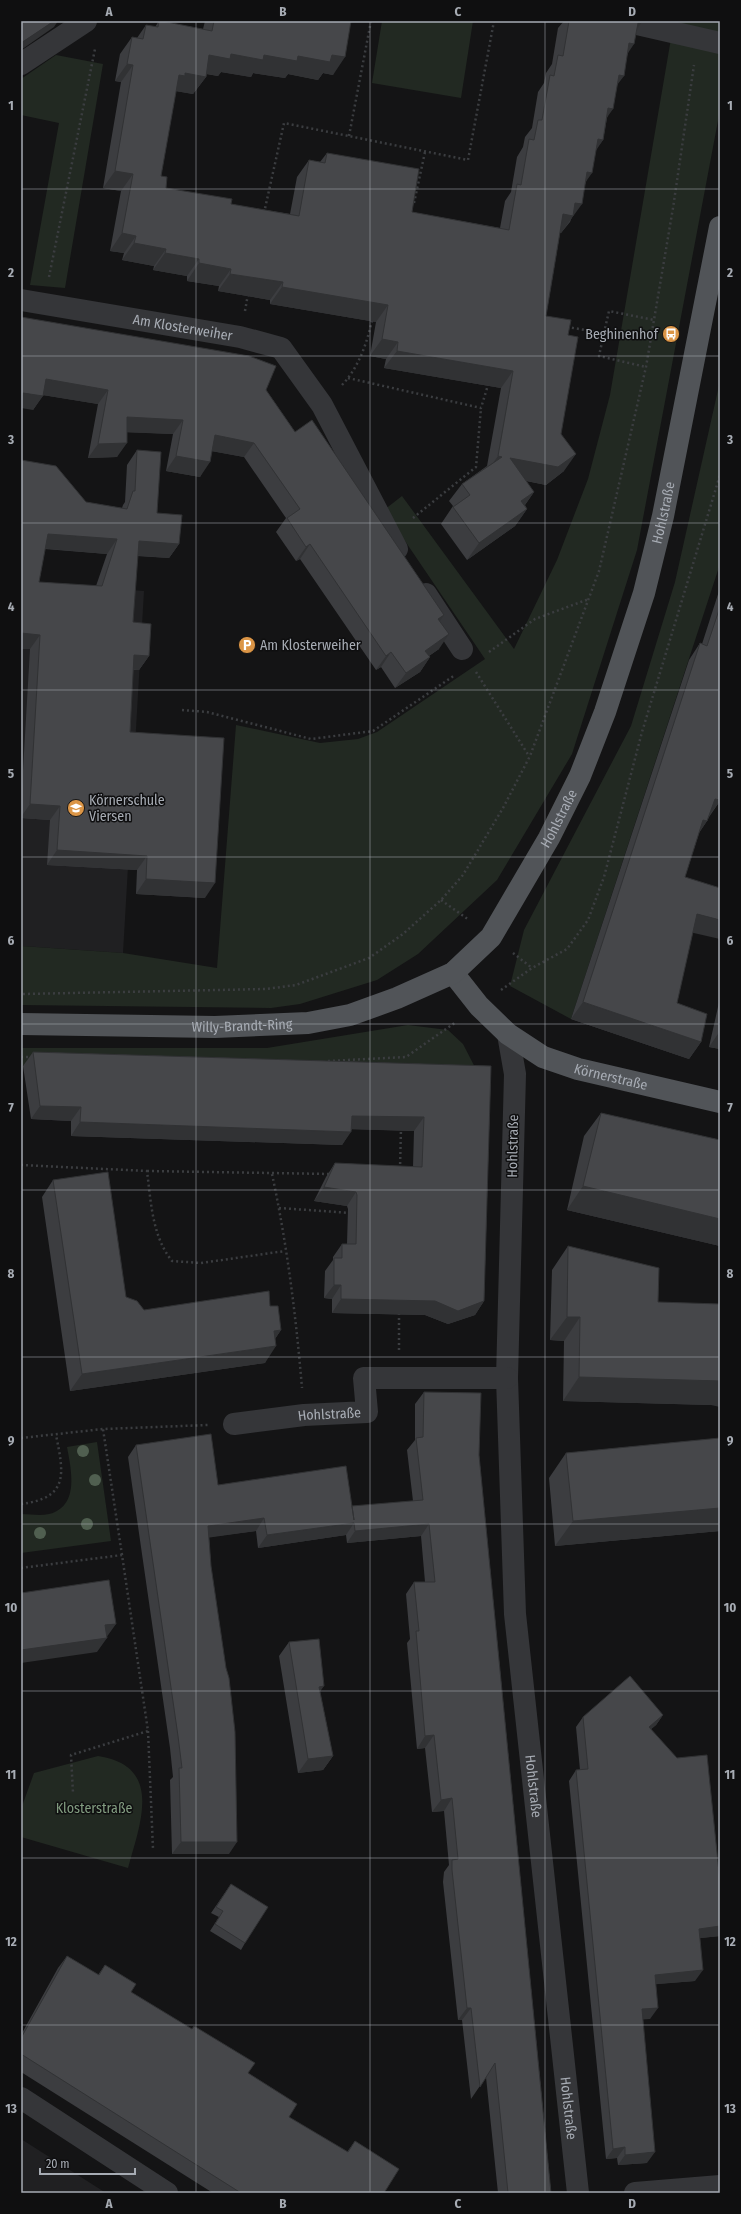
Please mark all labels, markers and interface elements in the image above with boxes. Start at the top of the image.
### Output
text: A [104,4,113,19]
text: B [279,4,287,19]
text: C [455,4,462,19]
text: D [628,4,636,19]
text: 1 [8,98,14,113]
text: 1 [727,98,733,113]
text: 2 [7,265,14,280]
text: 2 [726,265,733,280]
street label: Am Klosterweiher [132,311,234,344]
bus stop icon: Beghinenhof [661,324,681,344]
place label: Beghinenhof [585,326,660,343]
text: 3 [7,432,14,447]
text: 3 [726,432,733,447]
street label: Hohlstraße [648,480,678,546]
text: 4 [8,599,15,614]
text: 4 [727,599,734,614]
parking icon: Am Klosterweiher [237,635,257,655]
place label: Am Klosterweiher [260,637,361,654]
text: 5 [8,766,14,781]
text: 5 [727,766,733,781]
street label: Hohlstraße [537,786,581,851]
place label: Körnerschule Viersen [89,792,165,825]
school or university icon: Körnerschule Viersen [66,798,86,818]
text: 6 [8,933,15,948]
text: 6 [727,933,734,948]
street label: Willy-Brandt-Ring [191,1015,293,1036]
street label: Körnerstraße [572,1060,649,1093]
text: 7 [8,1100,14,1115]
text: 7 [727,1100,733,1115]
street label: Hohlstraße [504,1114,522,1178]
text: 8 [8,1266,15,1281]
text: 8 [727,1266,734,1281]
street label: Hohlstraße [297,1404,361,1424]
text: 9 [8,1433,15,1448]
text: 9 [727,1433,734,1448]
text: 10 [5,1600,17,1615]
text: 10 [724,1600,736,1615]
street label: Hohlstraße [522,1754,546,1819]
text: 11 [6,1767,16,1782]
text: 11 [725,1767,735,1782]
park label: Klosterstraße [56,1800,132,1817]
text: 12 [5,1934,17,1949]
text: 12 [724,1934,736,1949]
street label: Hohlstraße [557,2076,581,2141]
text: 13 [5,2101,17,2116]
text: 13 [724,2101,736,2116]
scale bar [40,2150,135,2176]
text: 20 m [46,2157,70,2171]
text: A [104,2196,113,2211]
text: B [279,2196,287,2211]
text: C [455,2196,462,2211]
text: D [628,2196,636,2211]

